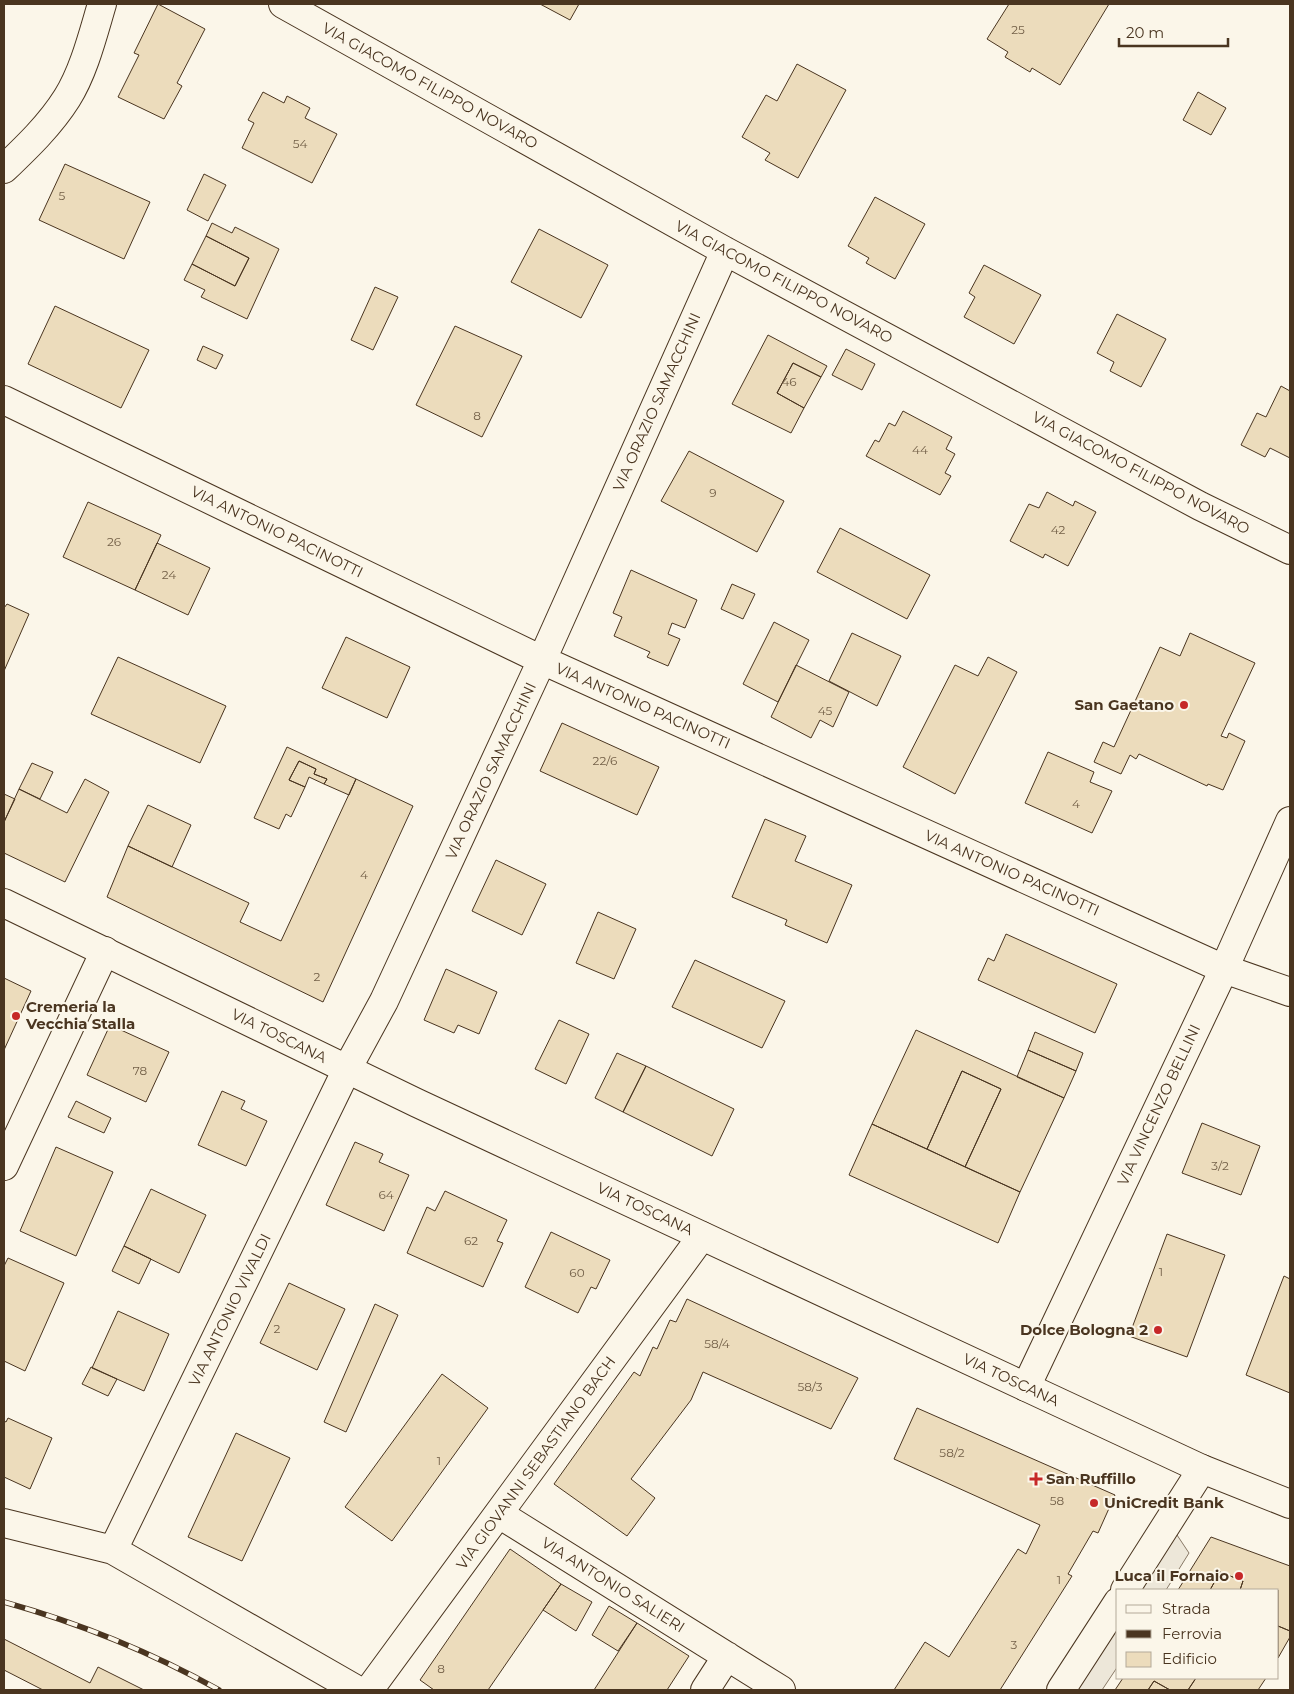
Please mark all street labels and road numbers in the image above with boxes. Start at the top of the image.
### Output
street label: VIA GIACOMO FILIPPO NOVARO [319,18,541,153]
street label: VIA GIACOMO FILIPPO NOVARO [672,216,896,347]
street label: VIA ORAZIO SAMACCHINI [609,310,705,494]
street label: VIA GIACOMO FILIPPO NOVARO [1029,407,1253,538]
street label: VIA ANTONIO PACINOTTI [188,482,366,582]
street label: VIA ANTONIO PACINOTTI [553,658,733,753]
street label: VIA ORAZIO SAMACCHINI [441,679,540,863]
street label: VIA ANTONIO PACINOTTI [922,825,1102,920]
street label: VIA TOSCANA [228,1004,330,1067]
street label: VIA VINCENZO BELLINI [1113,1021,1204,1188]
street label: VIA TOSCANA [594,1178,696,1239]
street label: VIA ANTONIO VIVALDI [184,1230,275,1389]
street label: VIA TOSCANA [960,1349,1062,1410]
street label: VIA GIOVANNI SEBASTIANO BACH [452,1352,619,1573]
street label: VIA ANTONIO SALIERI [538,1533,688,1636]

